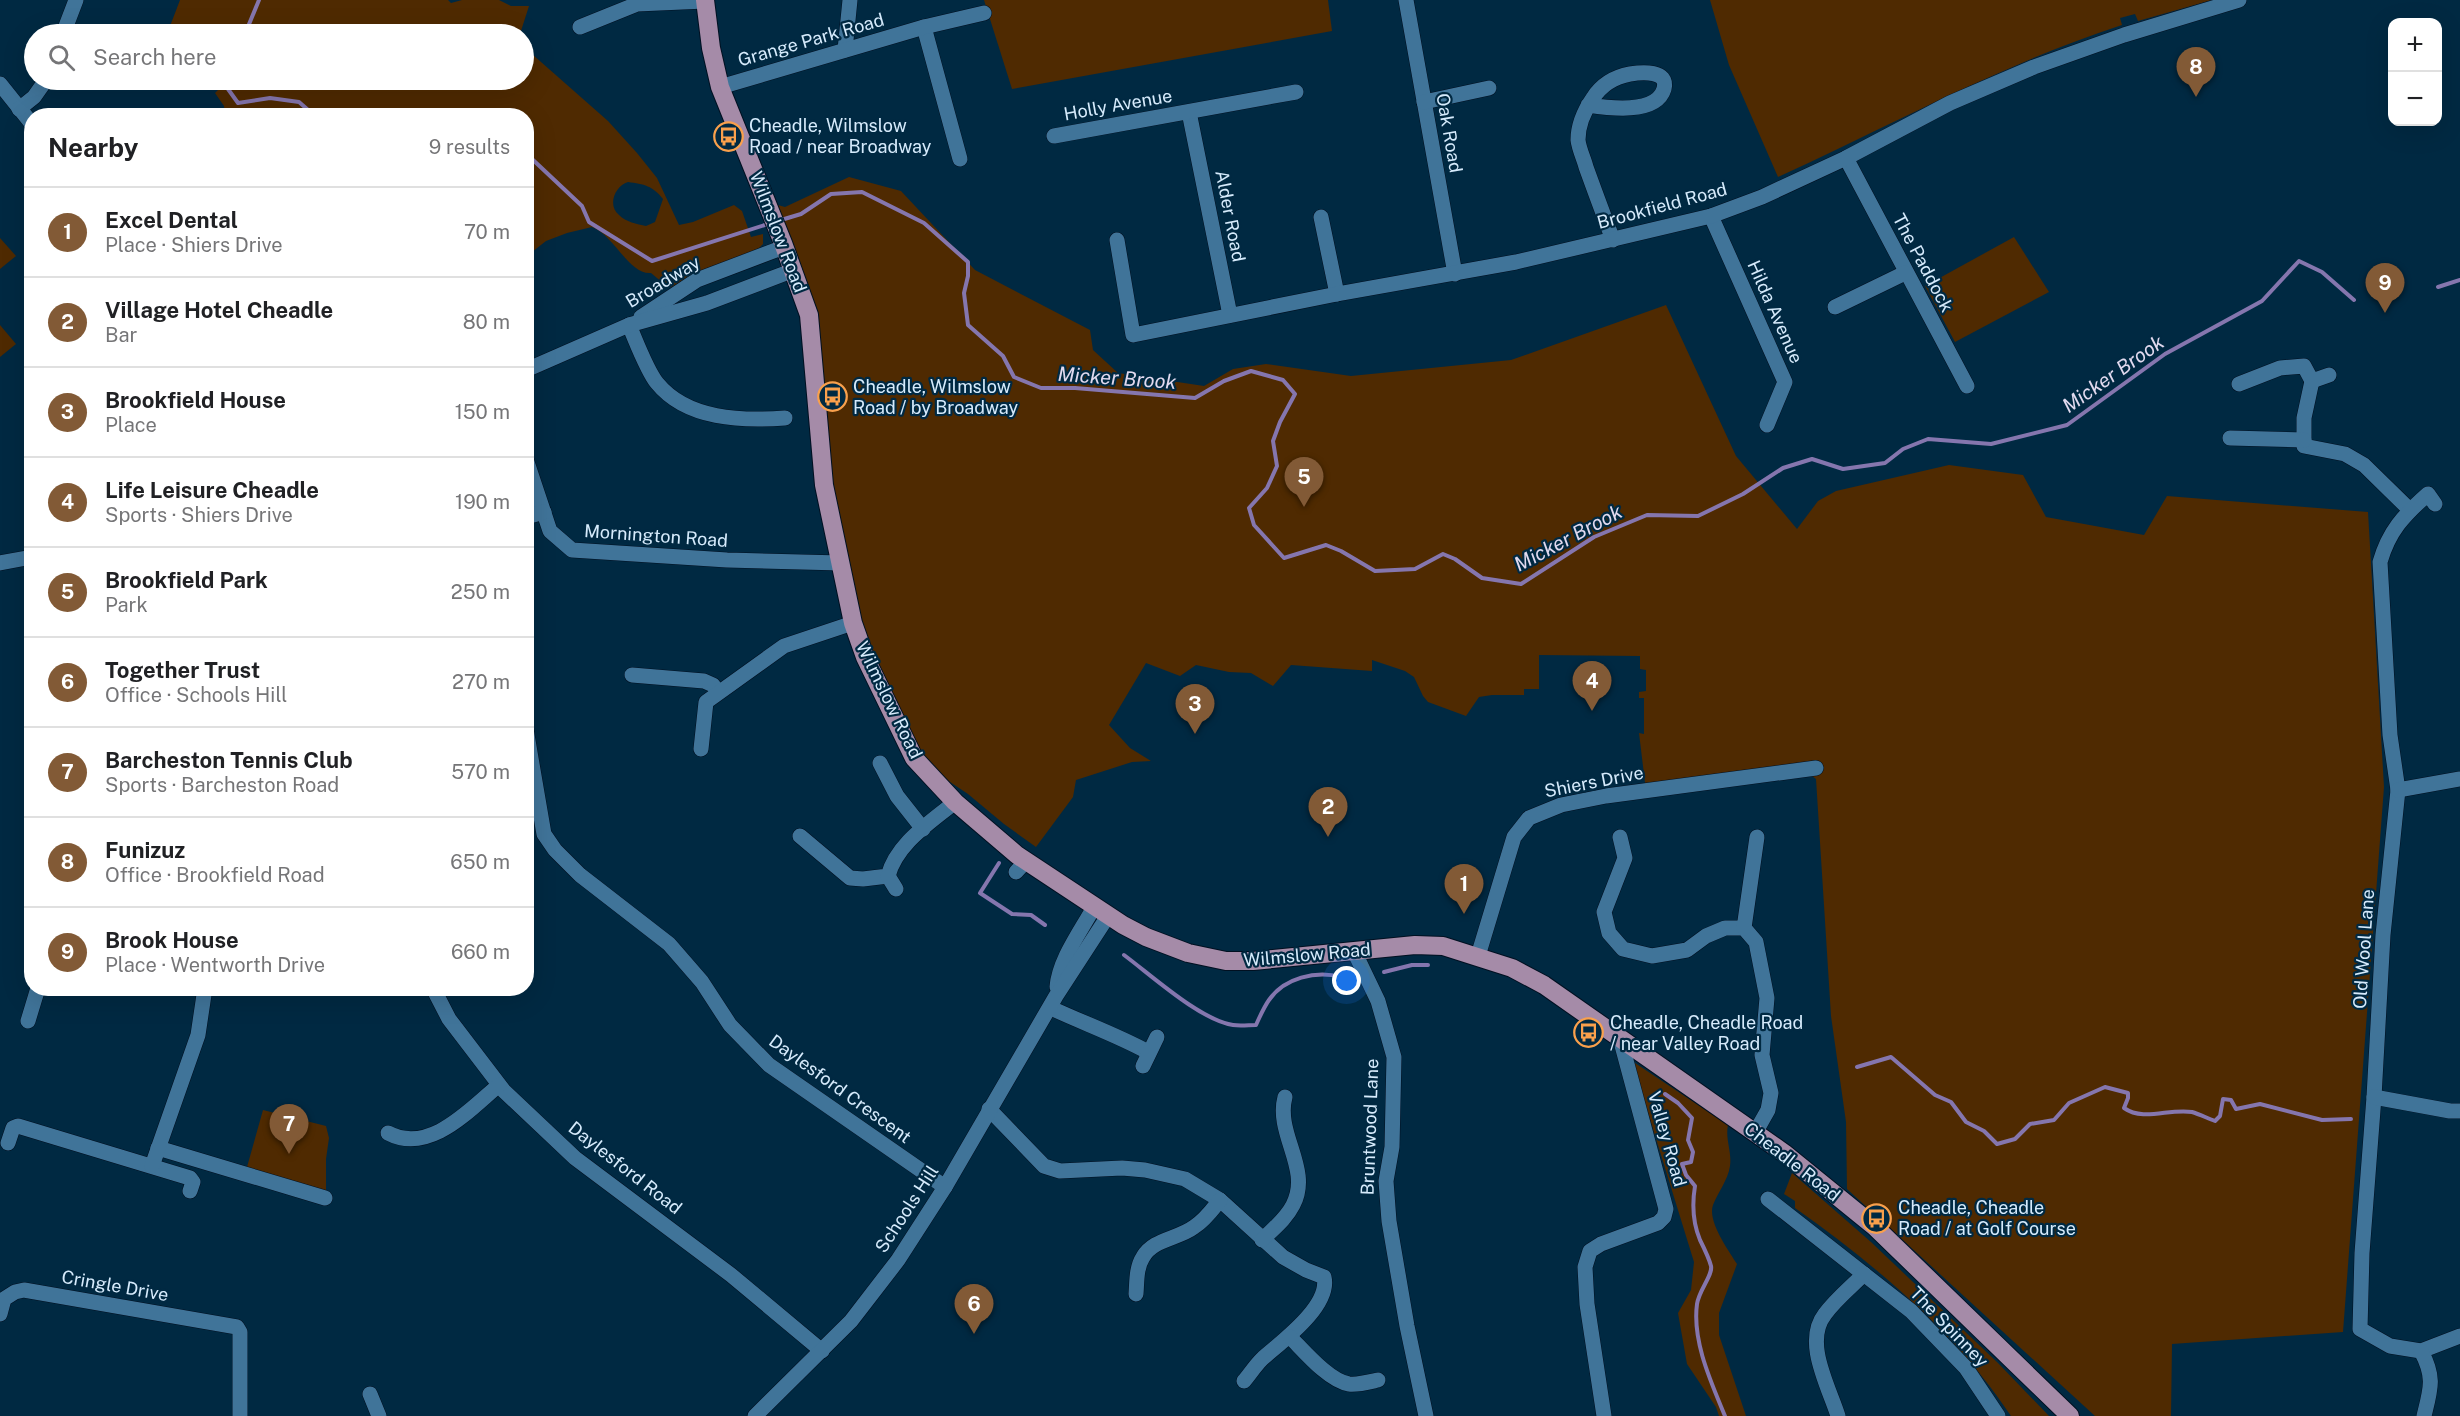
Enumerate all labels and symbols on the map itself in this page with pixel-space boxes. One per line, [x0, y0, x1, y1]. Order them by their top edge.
street label: Grange Park Road [735, 9, 886, 70]
pin: 8 [2176, 48, 2216, 97]
street label: Holly Avenue [1062, 85, 1174, 124]
street label: Oak Road [1432, 92, 1467, 174]
place label: Cheadle, Wilmslow Road / near Broadway [749, 115, 932, 157]
bus stop icon: Cheadle, Wilmslow Road / near Broadway [712, 120, 744, 152]
street label: Wilmslow Road [746, 168, 811, 295]
street label: Alder Road [1211, 168, 1250, 263]
street label: Brookfield Road [1595, 178, 1729, 233]
street label: The Paddock [1889, 210, 1958, 315]
street label: Broadway [622, 251, 704, 312]
street label: Hilda Avenue [1743, 257, 1807, 366]
pin: 9 [2366, 264, 2404, 313]
water label: Micker Brook [2057, 330, 2169, 418]
water label: Micker Brook [1057, 362, 1177, 394]
place label: Cheadle, Wilmslow Road / by Broadway [853, 376, 1018, 418]
bus stop icon: Cheadle, Wilmslow Road / by Broadway [816, 381, 848, 413]
pin: 5 [1284, 458, 1324, 507]
water label: Micker Brook [1510, 499, 1626, 576]
street label: Mornington Road [583, 520, 729, 551]
street label: Wilmslow Road [852, 638, 927, 762]
pin: 4 [1572, 662, 1612, 711]
pin: 3 [1176, 684, 1214, 734]
street label: Shiers Drive [1543, 762, 1645, 801]
pin: 2 [1308, 788, 1348, 837]
pin: 1 [1444, 864, 1484, 914]
street label: Old Wool Lane [2349, 888, 2378, 1010]
street label: Wilmslow Road [1242, 938, 1371, 971]
your location [1332, 966, 1361, 995]
place label: Cheadle, Cheadle Road / near Valley Road [1610, 1012, 1803, 1054]
bus stop icon: Cheadle, Cheadle Road / near Valley Road [1573, 1017, 1605, 1049]
street label: Daylesford Crescent [765, 1030, 916, 1147]
street label: Bruntwood Lane [1357, 1058, 1382, 1196]
street label: Valley Road [1644, 1089, 1691, 1189]
pin: 7 [270, 1104, 308, 1154]
street label: Daylesford Road [565, 1117, 686, 1218]
street label: Cheadle Road [1740, 1118, 1844, 1206]
street label: Schools Hill [871, 1161, 943, 1256]
place label: Cheadle, Cheadle Road / at Golf Course [1898, 1197, 2076, 1239]
bus stop icon: Cheadle, Cheadle Road / at Golf Course [1861, 1202, 1893, 1234]
street label: Cringle Drive [60, 1266, 170, 1305]
street label: The Spinney [1906, 1282, 1993, 1371]
pin: 6 [954, 1284, 994, 1334]

